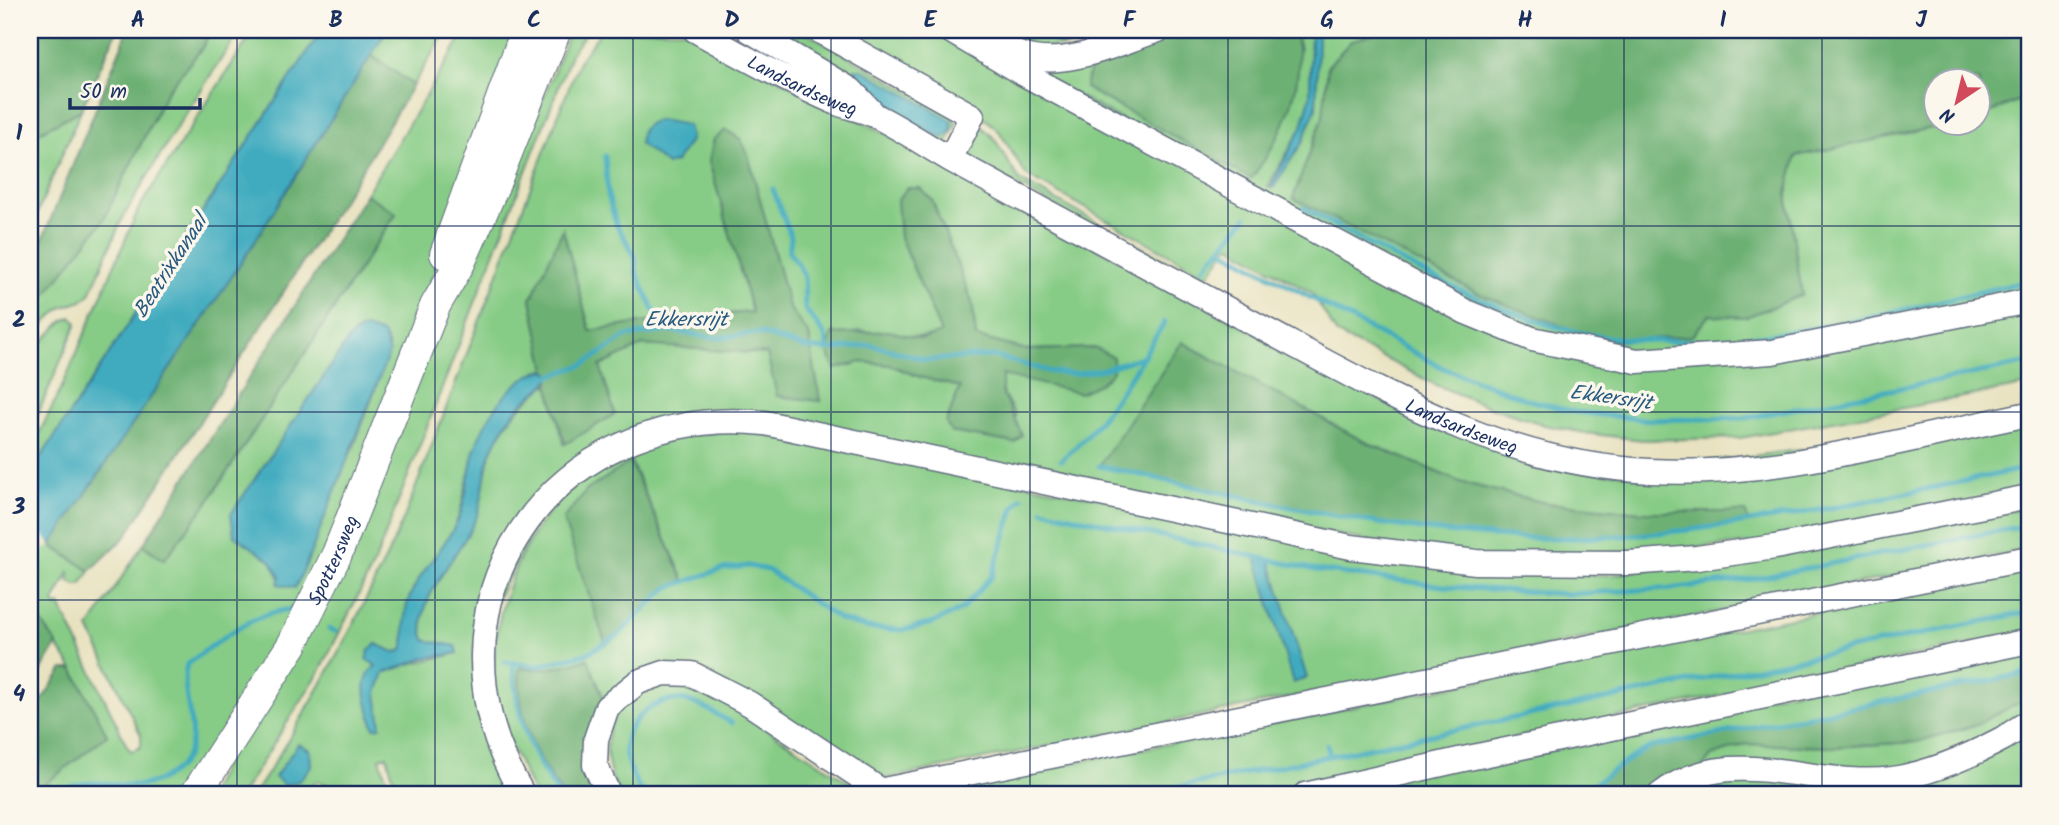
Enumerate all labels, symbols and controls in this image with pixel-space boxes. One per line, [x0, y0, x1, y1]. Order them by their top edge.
text: A [131, 3, 145, 39]
text: B [329, 3, 343, 39]
text: C [527, 3, 541, 39]
text: D [724, 3, 740, 39]
text: E [924, 3, 938, 39]
text: F [1123, 3, 1137, 39]
text: G [1320, 3, 1334, 39]
text: H [1518, 3, 1533, 39]
text: I [1719, 3, 1727, 39]
text: J [1915, 3, 1927, 39]
street label: Landsardseweg [741, 48, 860, 125]
scale bar [70, 66, 200, 110]
north arrow [1923, 66, 1993, 136]
text: 50 m [80, 76, 127, 109]
text: N [1935, 99, 1962, 130]
text: 1 [16, 116, 23, 152]
water label: Beatrixkanaal [125, 205, 219, 325]
text: 2 [12, 303, 26, 339]
water label: Ekkersrijt [645, 304, 730, 337]
water label: Ekkersrijt [1568, 376, 1657, 421]
street label: Landsardseweg [1400, 392, 1521, 463]
text: 3 [12, 490, 26, 526]
street label: Spottersweg [301, 511, 368, 611]
text: 4 [13, 677, 26, 713]

